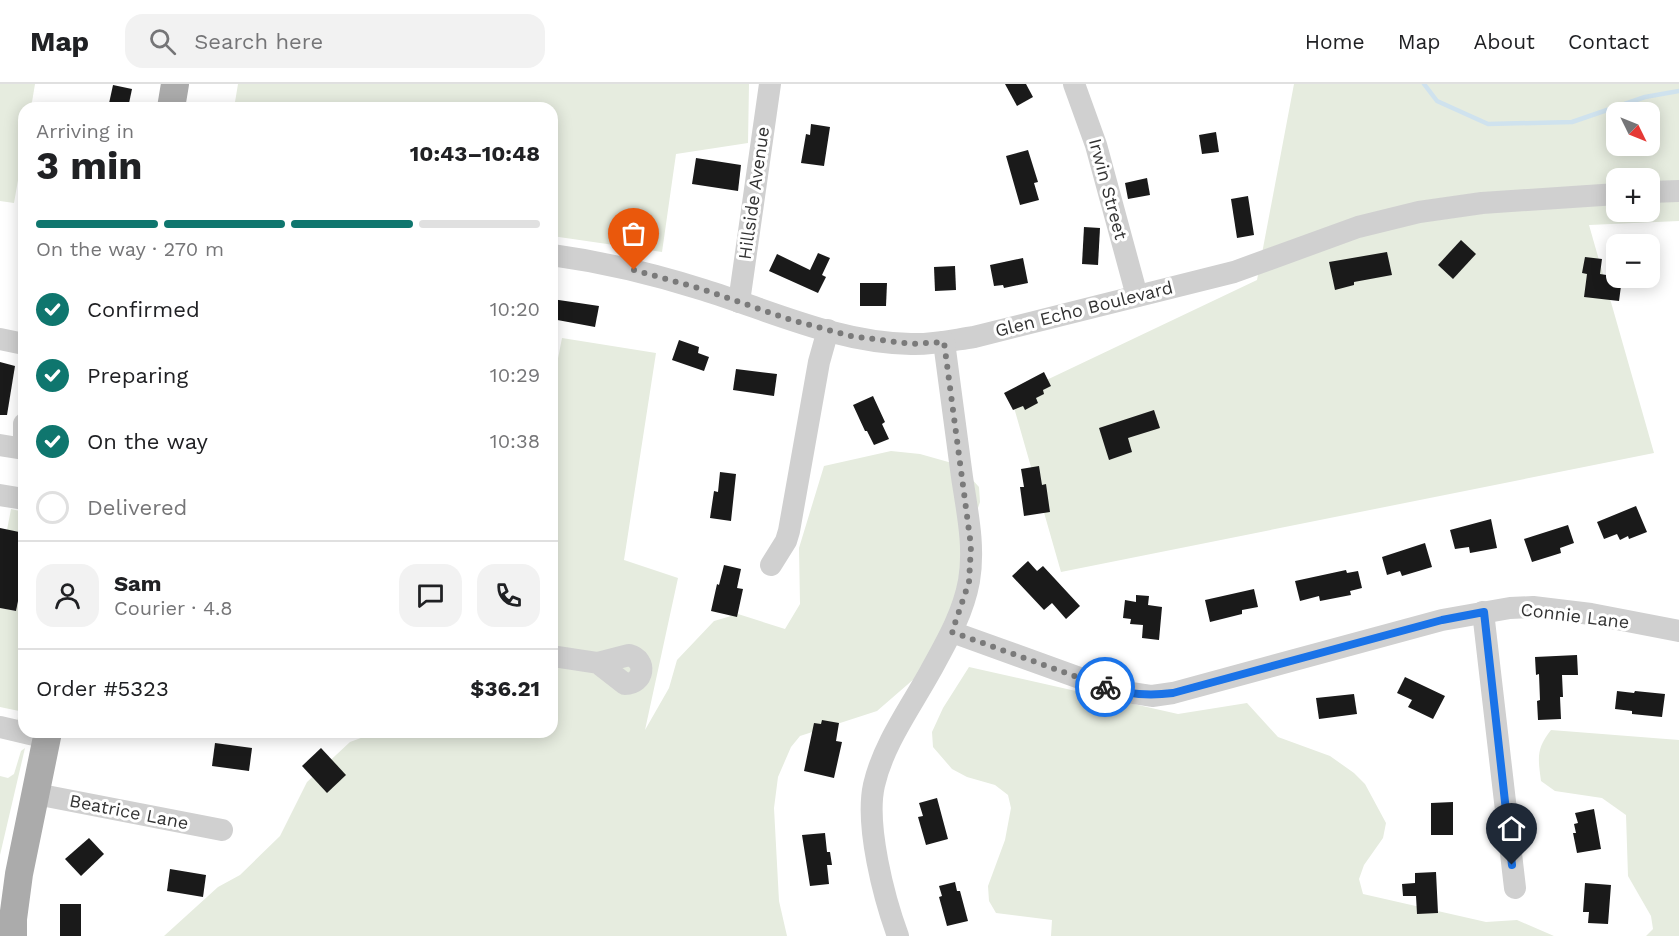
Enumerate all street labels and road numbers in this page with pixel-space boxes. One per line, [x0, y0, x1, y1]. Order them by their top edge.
street label: Hillside Avenue [734, 125, 773, 261]
street label: Irwin Street [1085, 136, 1132, 242]
street label: Glen Echo Boulevard [993, 276, 1175, 341]
street label: Connie Lane [1520, 598, 1631, 633]
street label: Beatrice Lane [68, 790, 190, 833]

